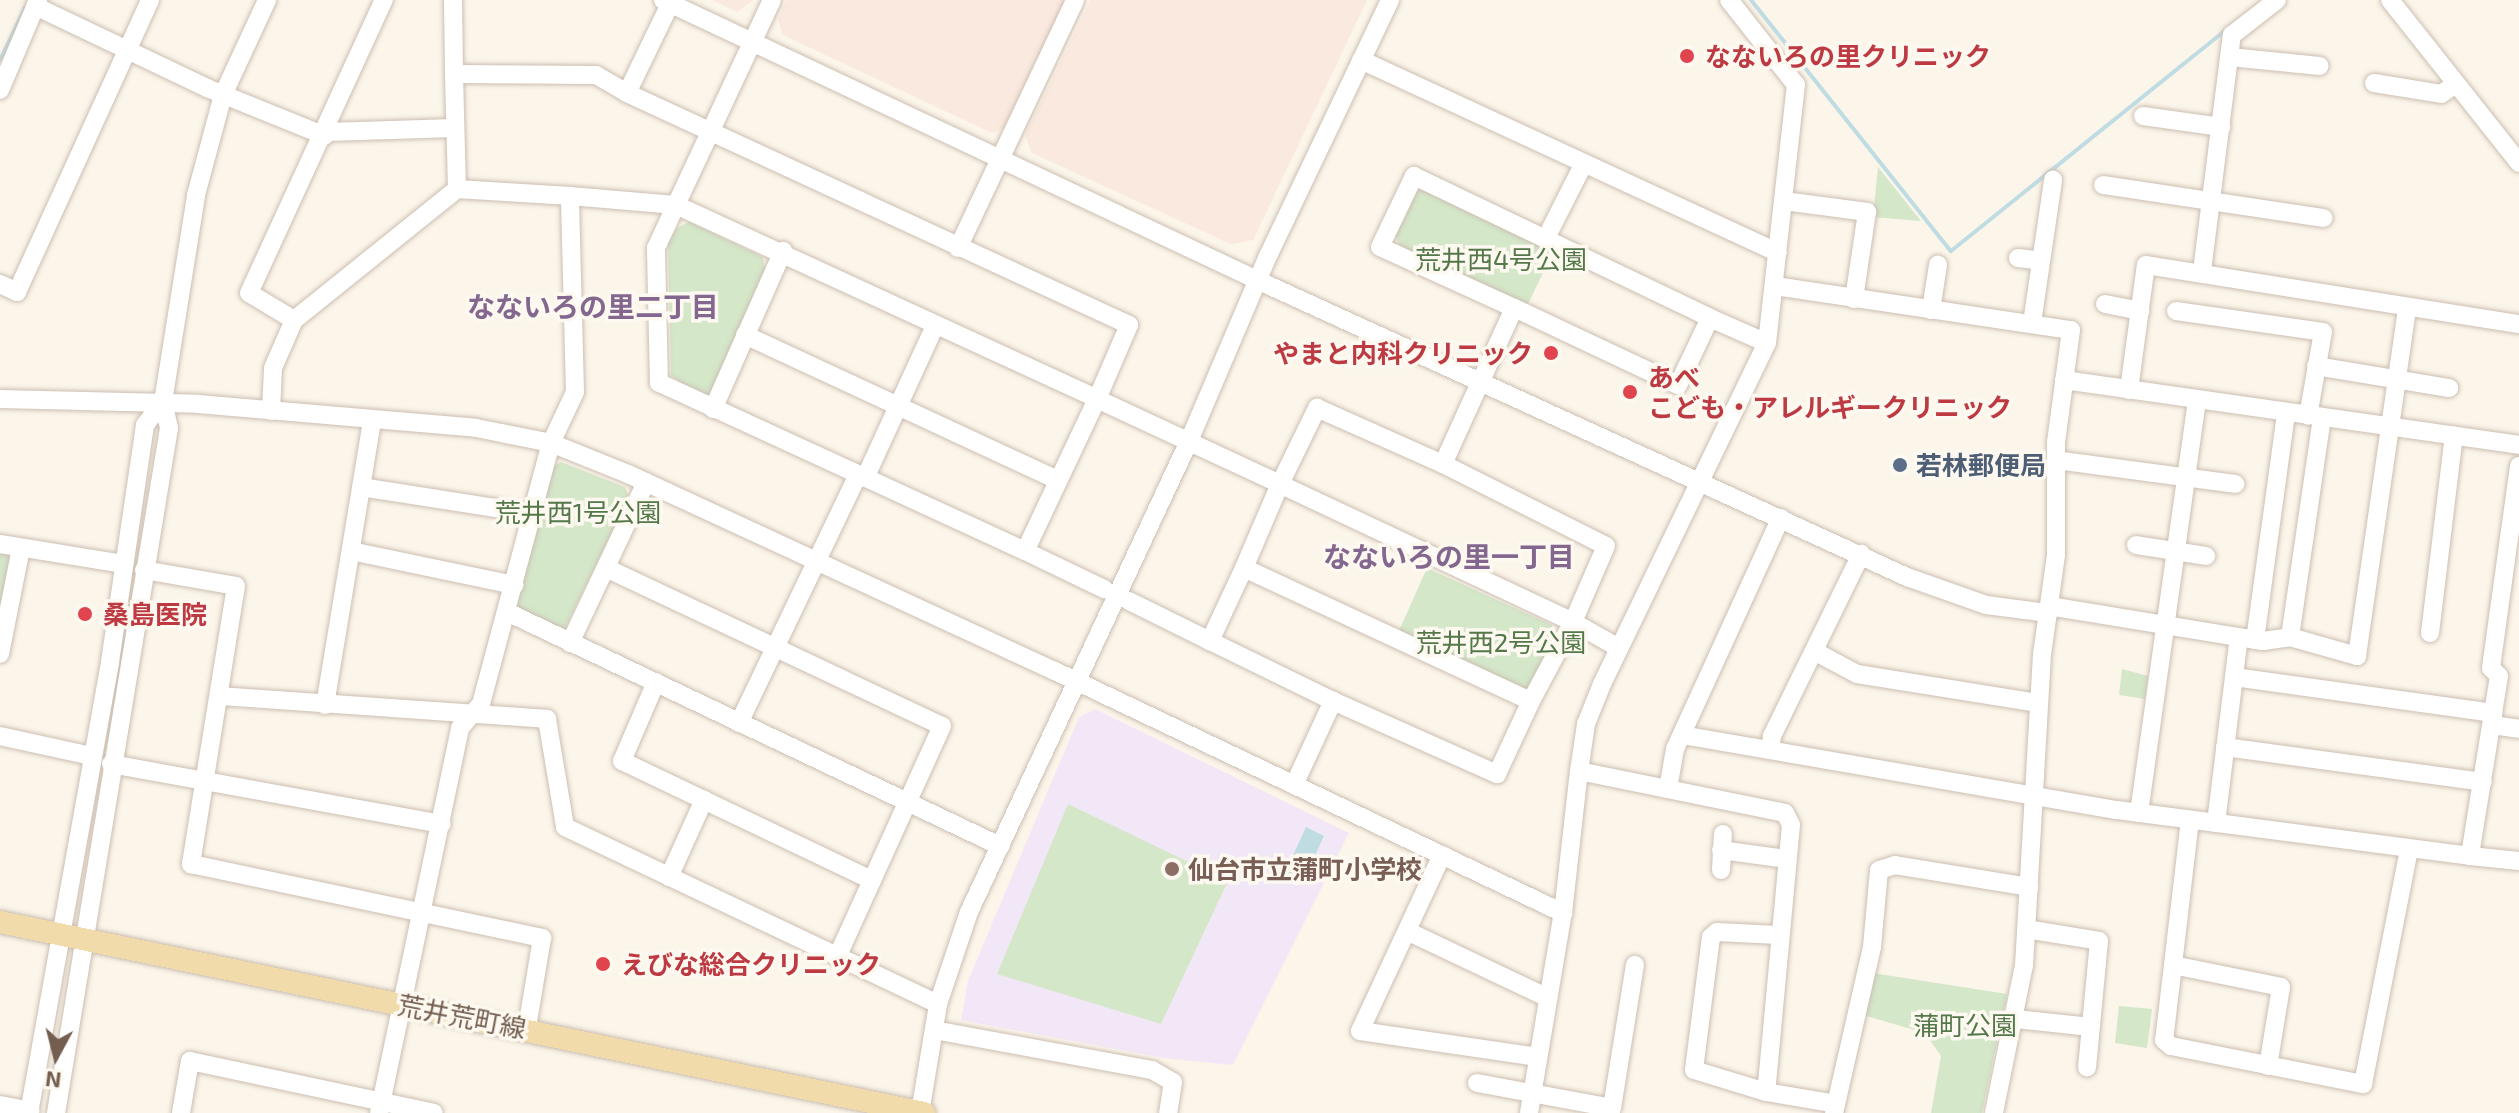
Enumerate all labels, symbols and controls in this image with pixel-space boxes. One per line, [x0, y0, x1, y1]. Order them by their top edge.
place label: なないろの里クリニック [1705, 40, 1991, 72]
marker: なないろの里クリニック [1676, 45, 1698, 67]
park label: 荒井西4号公園 [1415, 243, 1587, 275]
district label: なないろの里二丁目 [467, 289, 719, 323]
place label: やまと内科クリニック [1273, 337, 1533, 369]
marker: やまと内科クリニック [1540, 342, 1562, 364]
place label: あべ こども・アレルギークリニック [1648, 361, 2012, 422]
marker: あべ こども・アレルギークリニック [1619, 381, 1641, 403]
place label: 若林郵便局 [1916, 449, 2046, 481]
marker: 若林郵便局 [1891, 456, 1909, 474]
park label: 荒井西1号公園 [495, 496, 661, 528]
district label: なないろの里一丁目 [1323, 539, 1575, 573]
place label: 桑島医院 [103, 598, 207, 630]
marker: 桑島医院 [74, 603, 96, 625]
park label: 荒井西2号公園 [1416, 626, 1586, 658]
place label: 仙台市立蒲町小学校 [1188, 853, 1422, 885]
marker: 仙台市立蒲町小学校 [1163, 860, 1181, 878]
place label: えびな総合クリニック [621, 948, 881, 980]
marker: えびな総合クリニック [592, 953, 614, 975]
street label: 荒井荒町線 [395, 988, 529, 1044]
park label: 蒲町公園 [1913, 1009, 2017, 1041]
north arrow [16, 1017, 96, 1097]
text: N [44, 1067, 63, 1095]

